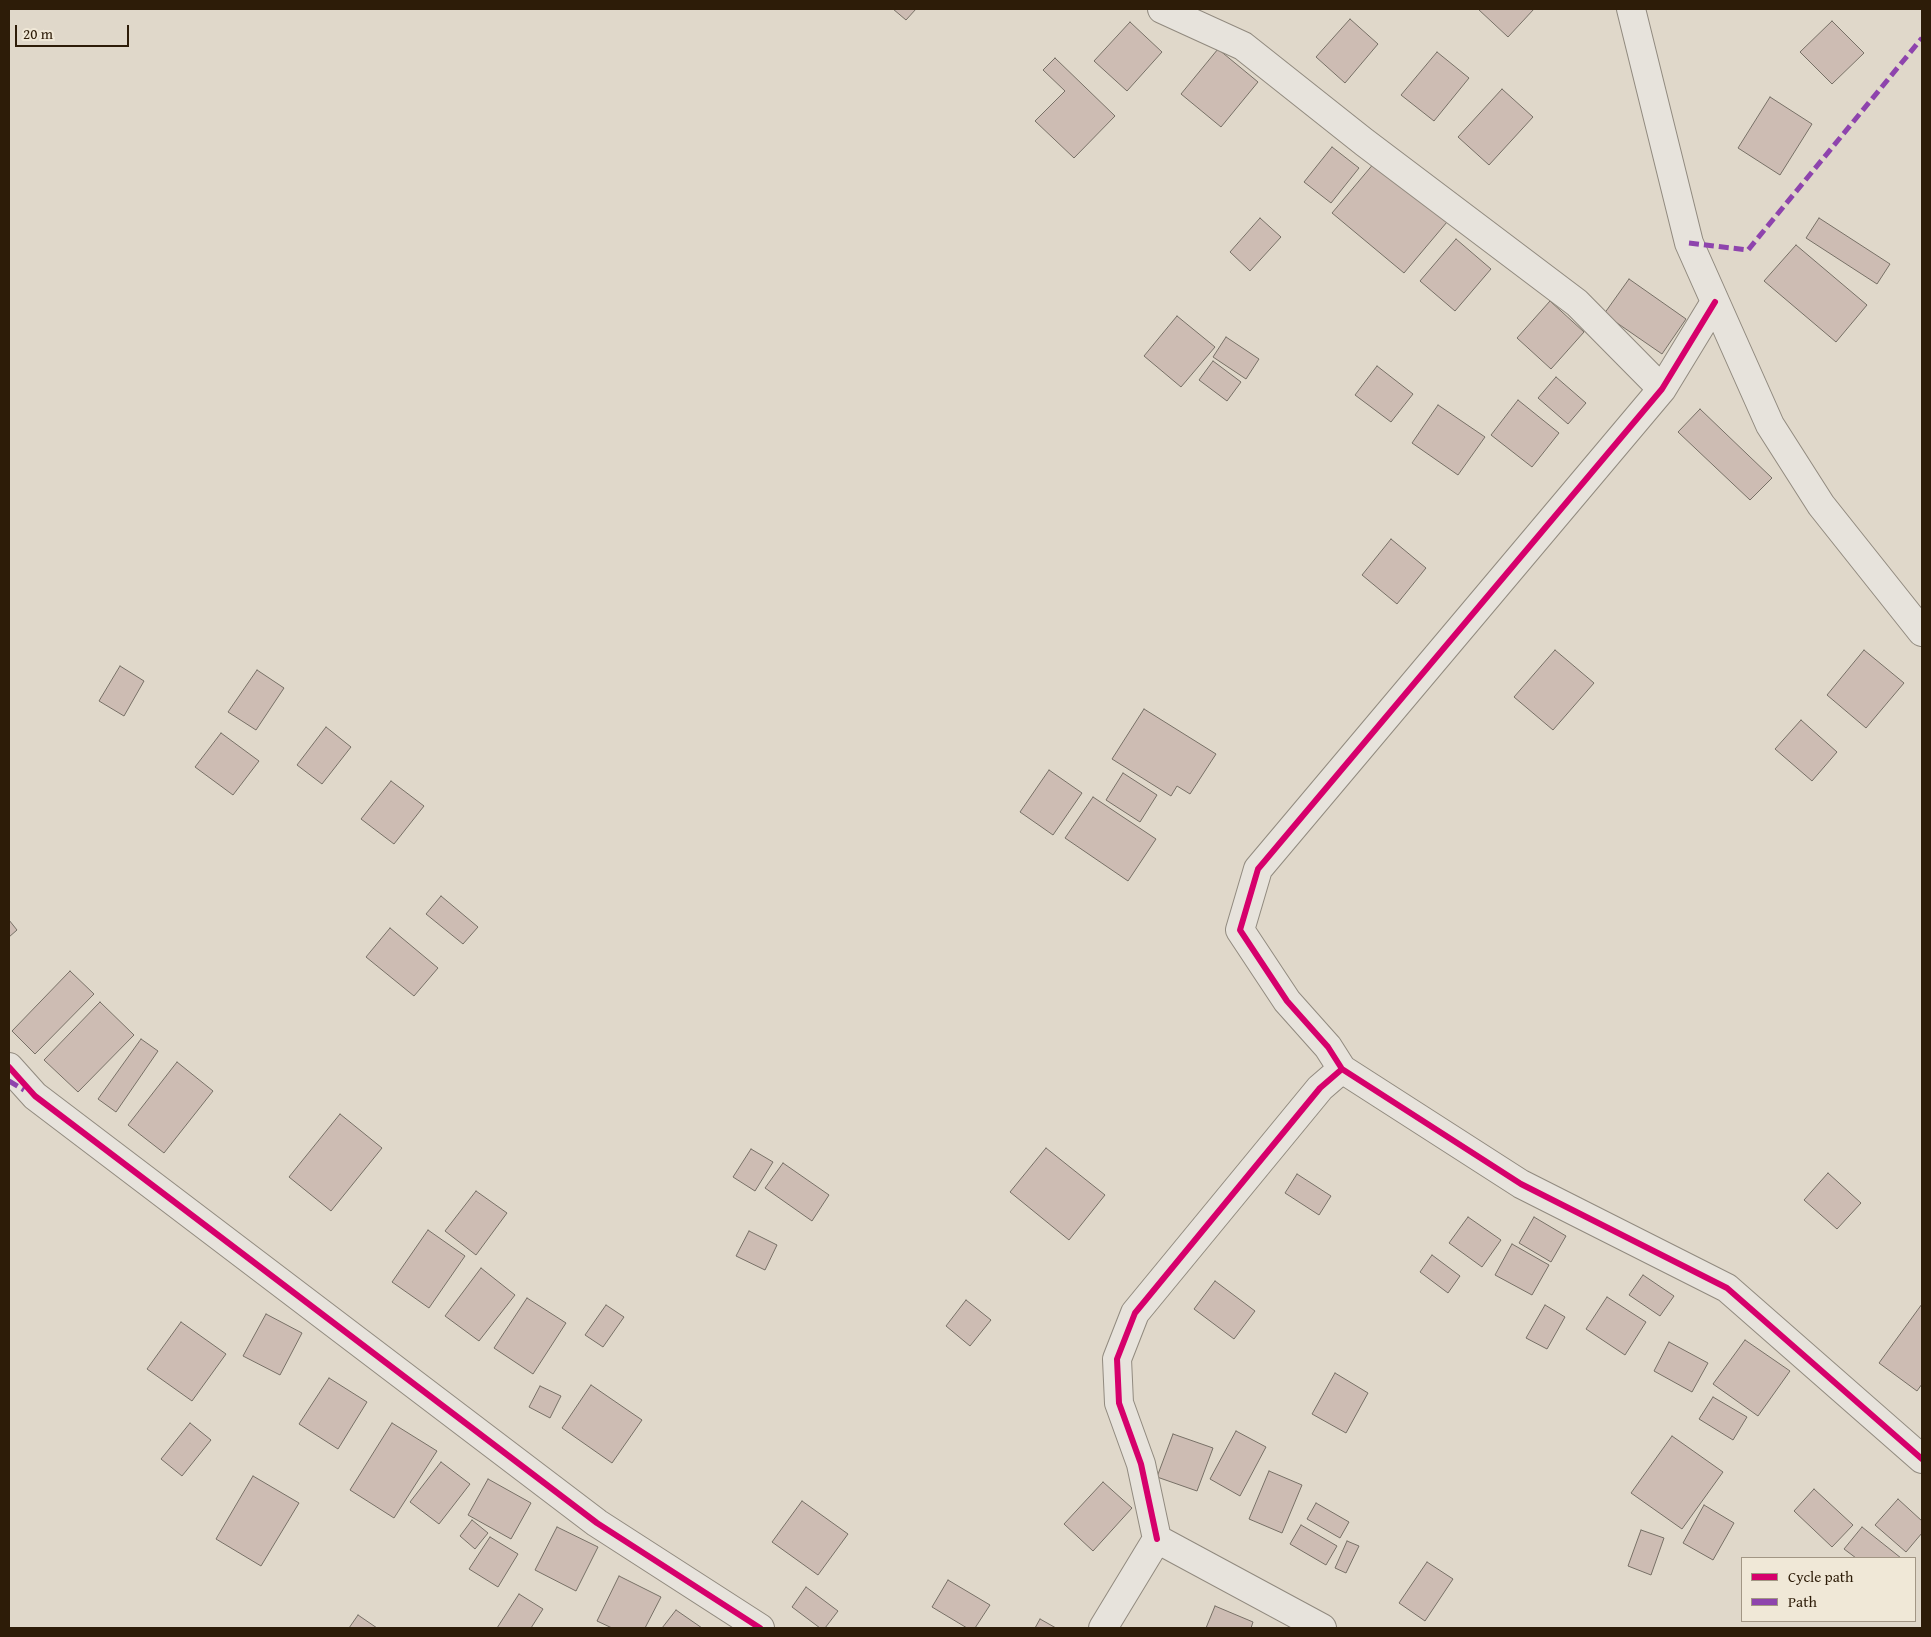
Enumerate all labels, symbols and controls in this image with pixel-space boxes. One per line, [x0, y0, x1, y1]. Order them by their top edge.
scale bar [18, 15, 131, 47]
text: 20 m [23, 23, 53, 44]
legend [1741, 1557, 1916, 1622]
text: Cycle path [1788, 1566, 1854, 1587]
text: Path [1788, 1591, 1817, 1612]

